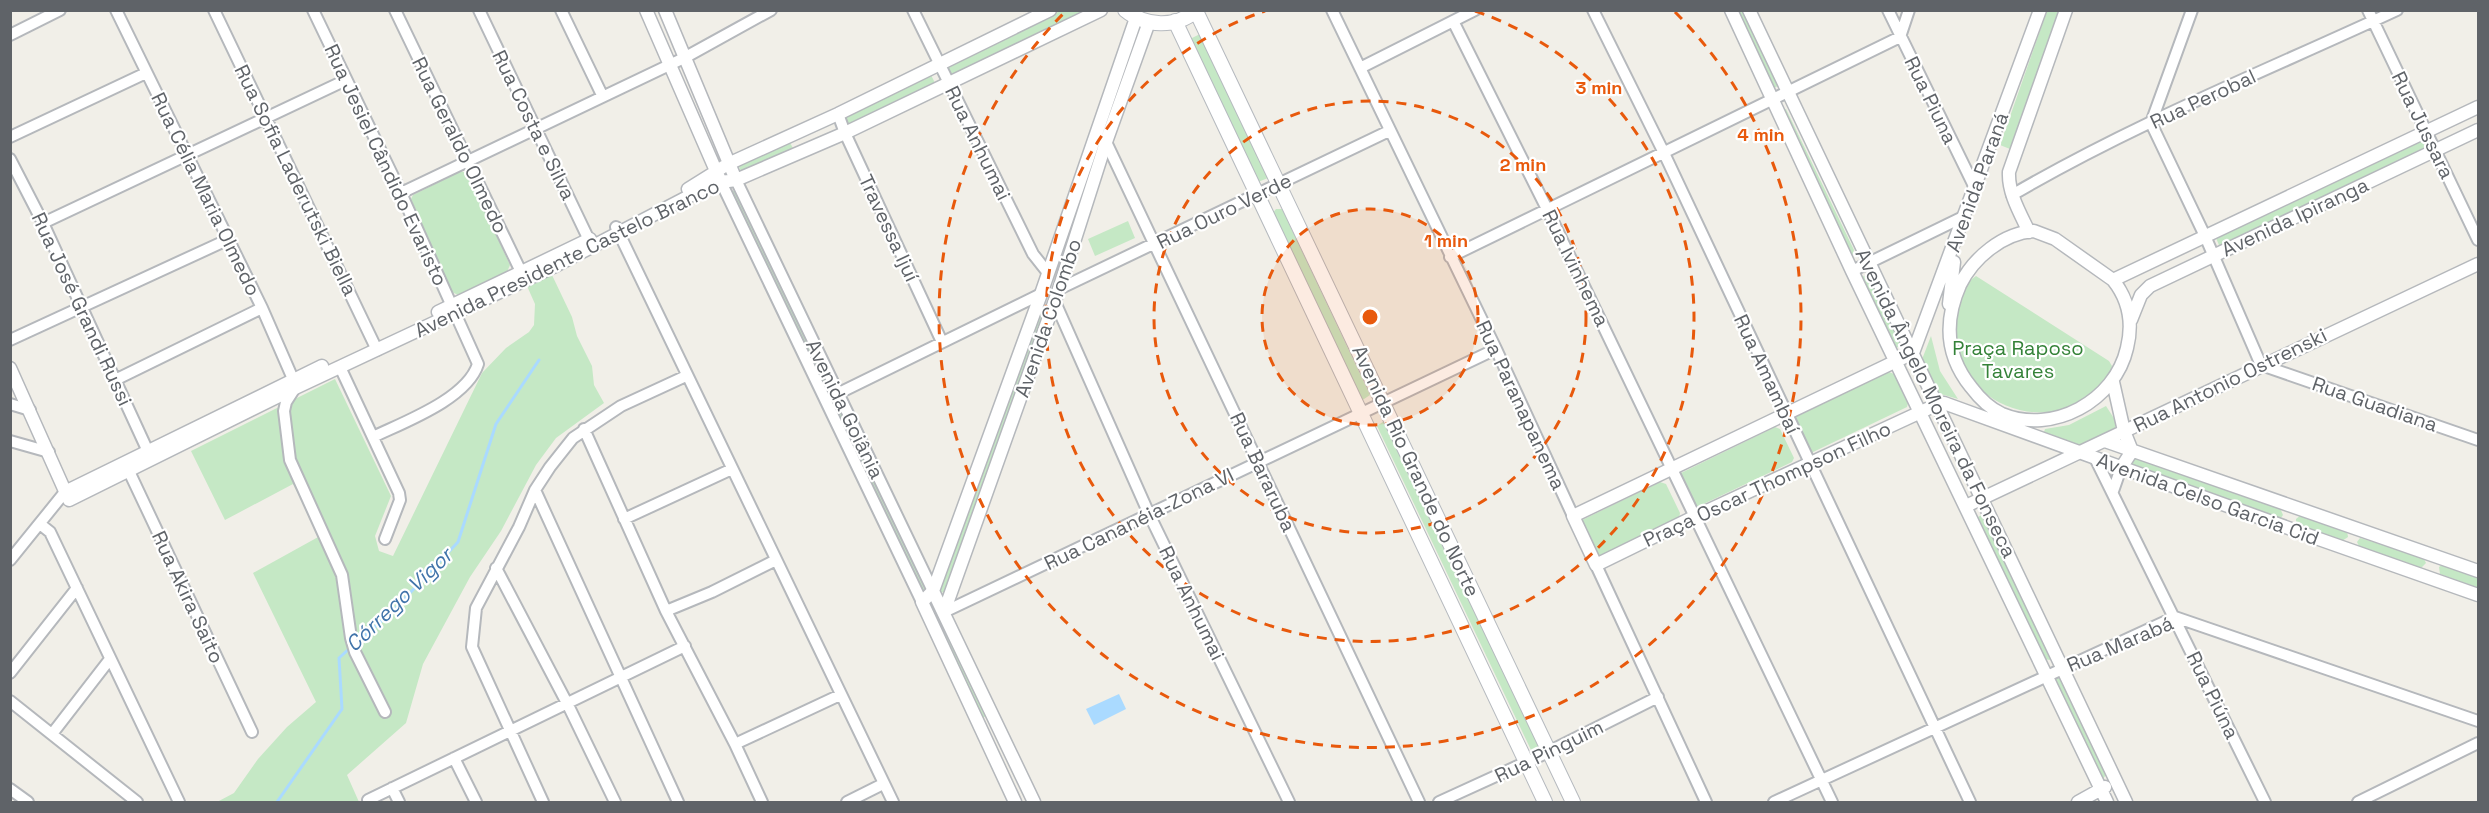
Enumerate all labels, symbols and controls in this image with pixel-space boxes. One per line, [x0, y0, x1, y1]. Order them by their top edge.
street label: Rua Jesiel Cândido Evaristo [318, 40, 454, 290]
street label: Rua Costa e Silva [486, 46, 582, 204]
street label: Rua Piuna [1899, 52, 1963, 148]
street label: Rua Geraldo Olmedo [406, 53, 514, 237]
street label: Rua Sofia Laderutski Biella [229, 60, 363, 300]
street label: Rua Perobal [2146, 63, 2260, 135]
street label: Rua Jussara [2386, 67, 2460, 183]
text: 3 min [1576, 76, 1622, 99]
street label: Rua Anhumai [939, 82, 1017, 204]
street label: Rua Célia Maria Olmedo [145, 88, 267, 300]
street label: Avenida Paraná [1940, 109, 2014, 255]
text: 4 min [1737, 123, 1785, 146]
text: 2 min [1500, 153, 1546, 176]
street label: Rua Ouro Verde [1152, 167, 1296, 255]
street label: Travessa Ijuí [853, 170, 925, 286]
street label: Avenida Ipiranga [2217, 172, 2373, 262]
street label: Avenida Presidente Castelo Branco [410, 173, 724, 343]
street label: Rua Ivinhema [1536, 205, 1616, 331]
street label: Rua José Grandi Russi [26, 208, 138, 410]
text: 1 min [1424, 229, 1468, 252]
street label: Avenida Colombo [1009, 235, 1087, 401]
street label: Avenida Ângelo Moreira da Fonseca [1850, 244, 2022, 562]
centre of rings [1360, 307, 1380, 327]
street label: Rua Amambaí [1728, 310, 1806, 438]
street label: Rua Paranapanema [1470, 316, 1572, 494]
street label: Rua Antonio Ostrenski [2129, 322, 2331, 438]
street label: Avenida Goiânia [800, 335, 890, 483]
park label: Praça Raposo Tavares [1952, 335, 2084, 384]
street label: Avenida Rio Grande do Norte [1346, 341, 1486, 601]
street label: Rua Guadiana [2309, 370, 2441, 438]
street label: Rua Bararuba [1224, 408, 1302, 536]
street label: Praça Oscar Thompson Filho [1639, 415, 1895, 553]
street label: Avenida Celso Garcia Cid [2093, 447, 2323, 551]
street label: Rua Cananéia-Zona VI [1040, 462, 1238, 576]
street label: Rua Akira Saito [146, 527, 230, 667]
water label: Córrego Vigor [339, 540, 459, 657]
street label: Rua Anhumai [1153, 542, 1231, 664]
street label: Rua Marabá [2063, 610, 2177, 678]
street label: Rua Piúna [2181, 647, 2245, 743]
street label: Rua Pinguim [1490, 713, 1608, 789]

